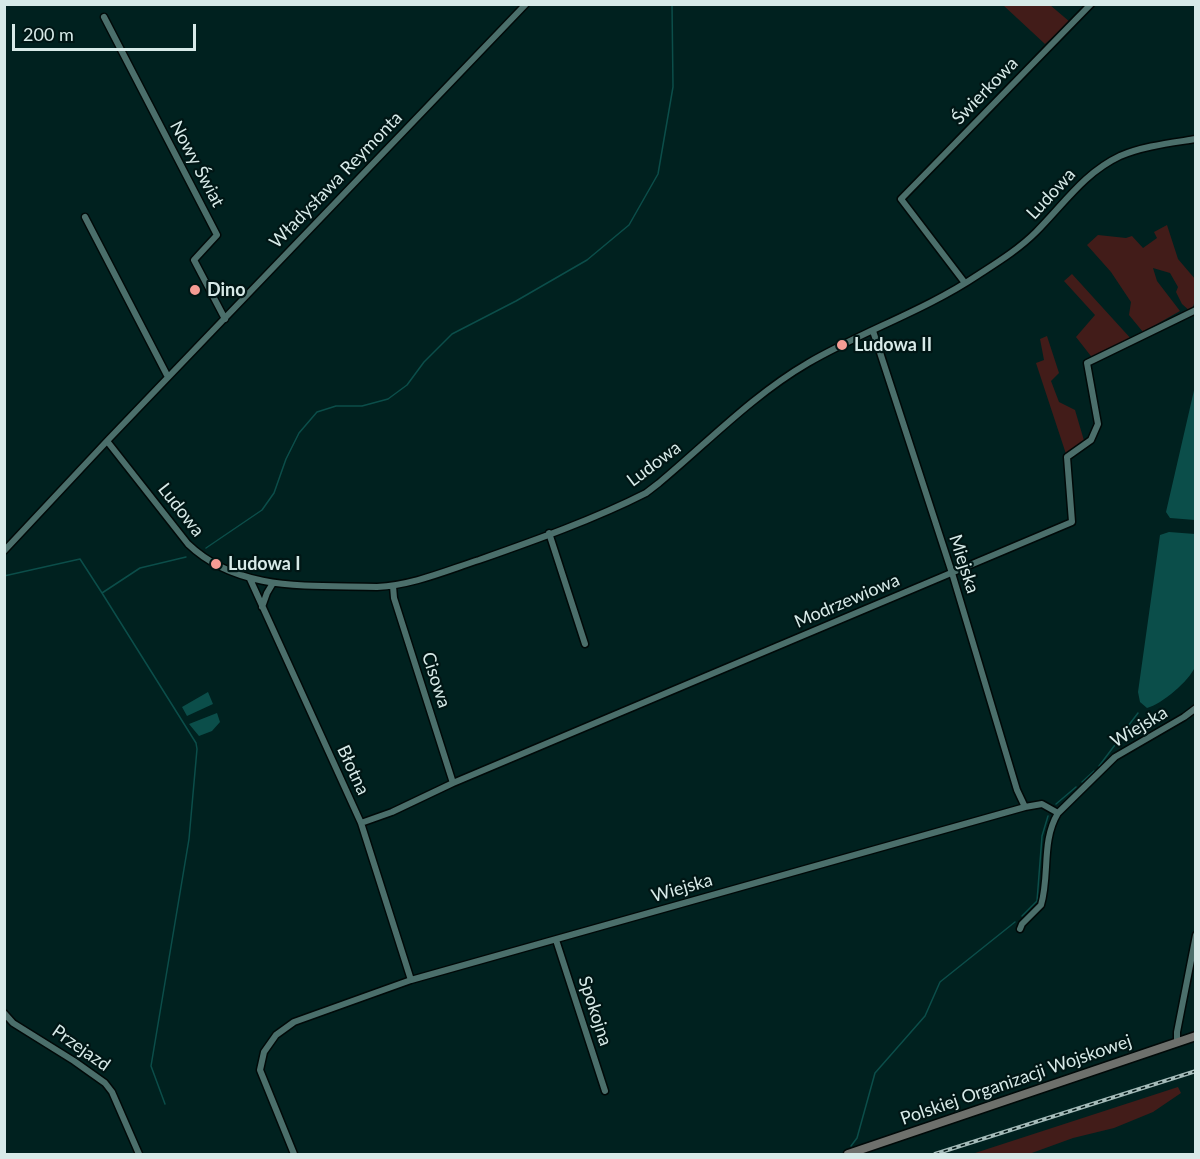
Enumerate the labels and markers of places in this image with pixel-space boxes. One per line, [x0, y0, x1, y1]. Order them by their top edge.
place label: Dino [207, 279, 246, 301]
marker: Dino [188, 283, 202, 297]
place label: Ludowa II [854, 334, 932, 356]
marker: Ludowa II [835, 338, 849, 352]
place label: Ludowa I [228, 553, 301, 575]
marker: Ludowa I [209, 557, 223, 571]

